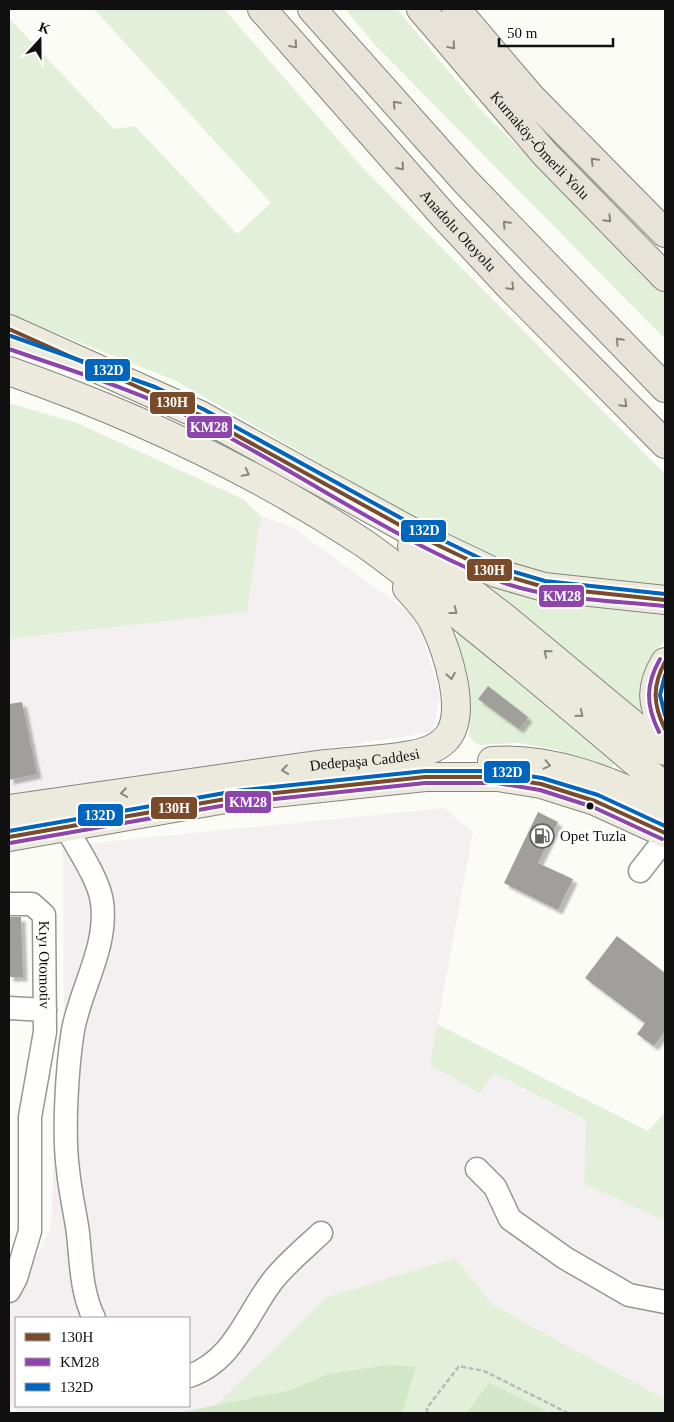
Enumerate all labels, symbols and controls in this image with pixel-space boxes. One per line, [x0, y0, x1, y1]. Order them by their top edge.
north arrow [15, 15, 65, 65]
scale bar [499, 15, 613, 47]
text: K [37, 19, 52, 37]
text: 50 m [507, 25, 538, 41]
one-way arrow [288, 40, 297, 49]
one-way arrow [446, 40, 455, 49]
street label: Kurnaköy-Ömerli Yolu [487, 88, 593, 203]
one-way arrow [393, 101, 402, 110]
one-way arrow [591, 158, 600, 167]
one-way arrow [396, 162, 405, 171]
street label: Anadolu Otoyolu [417, 187, 500, 275]
one-way arrow [602, 213, 611, 222]
one-way arrow [503, 221, 512, 230]
one-way arrow [505, 282, 514, 291]
one-way arrow [615, 338, 624, 347]
line badge: 132D [84, 358, 131, 382]
text: 132D [92, 363, 124, 378]
line badge: 130H [149, 391, 196, 415]
text: 130H [156, 395, 188, 410]
one-way arrow [619, 398, 628, 407]
line badge: KM28 [186, 415, 233, 439]
text: KM28 [190, 420, 228, 435]
one-way arrow [241, 467, 250, 477]
line badge: 132D [400, 519, 447, 543]
text: 132D [408, 523, 440, 538]
line badge: 130H [466, 558, 513, 582]
text: 130H [473, 563, 505, 578]
line badge: KM28 [538, 584, 585, 608]
text: KM28 [543, 589, 581, 604]
one-way arrow [448, 606, 457, 614]
one-way arrow [544, 650, 553, 658]
one-way arrow [446, 671, 456, 680]
one-way arrow [574, 709, 583, 718]
street label: Dedepaşa Caddesi [309, 745, 421, 774]
one-way arrow [542, 759, 551, 770]
line badge: 132D [483, 760, 531, 784]
one-way arrow [280, 764, 288, 775]
text: 132D [491, 765, 523, 780]
one-way arrow [120, 787, 128, 798]
line badge: KM28 [224, 790, 272, 814]
text: KM28 [229, 795, 267, 810]
line badge: 130H [150, 796, 198, 820]
text: 130H [158, 801, 190, 816]
unlabelled marker [585, 801, 595, 811]
line badge: 132D [77, 803, 124, 827]
text: 132D [84, 808, 116, 823]
fuel station icon: Opet Tuzla [529, 823, 555, 849]
place label: Opet Tuzla [560, 828, 627, 844]
street label: Kıyı Otomotiv [36, 921, 53, 1009]
legend [15, 1317, 190, 1407]
text: 130H [60, 1329, 94, 1345]
text: KM28 [60, 1354, 99, 1370]
text: 132D [60, 1379, 94, 1395]

